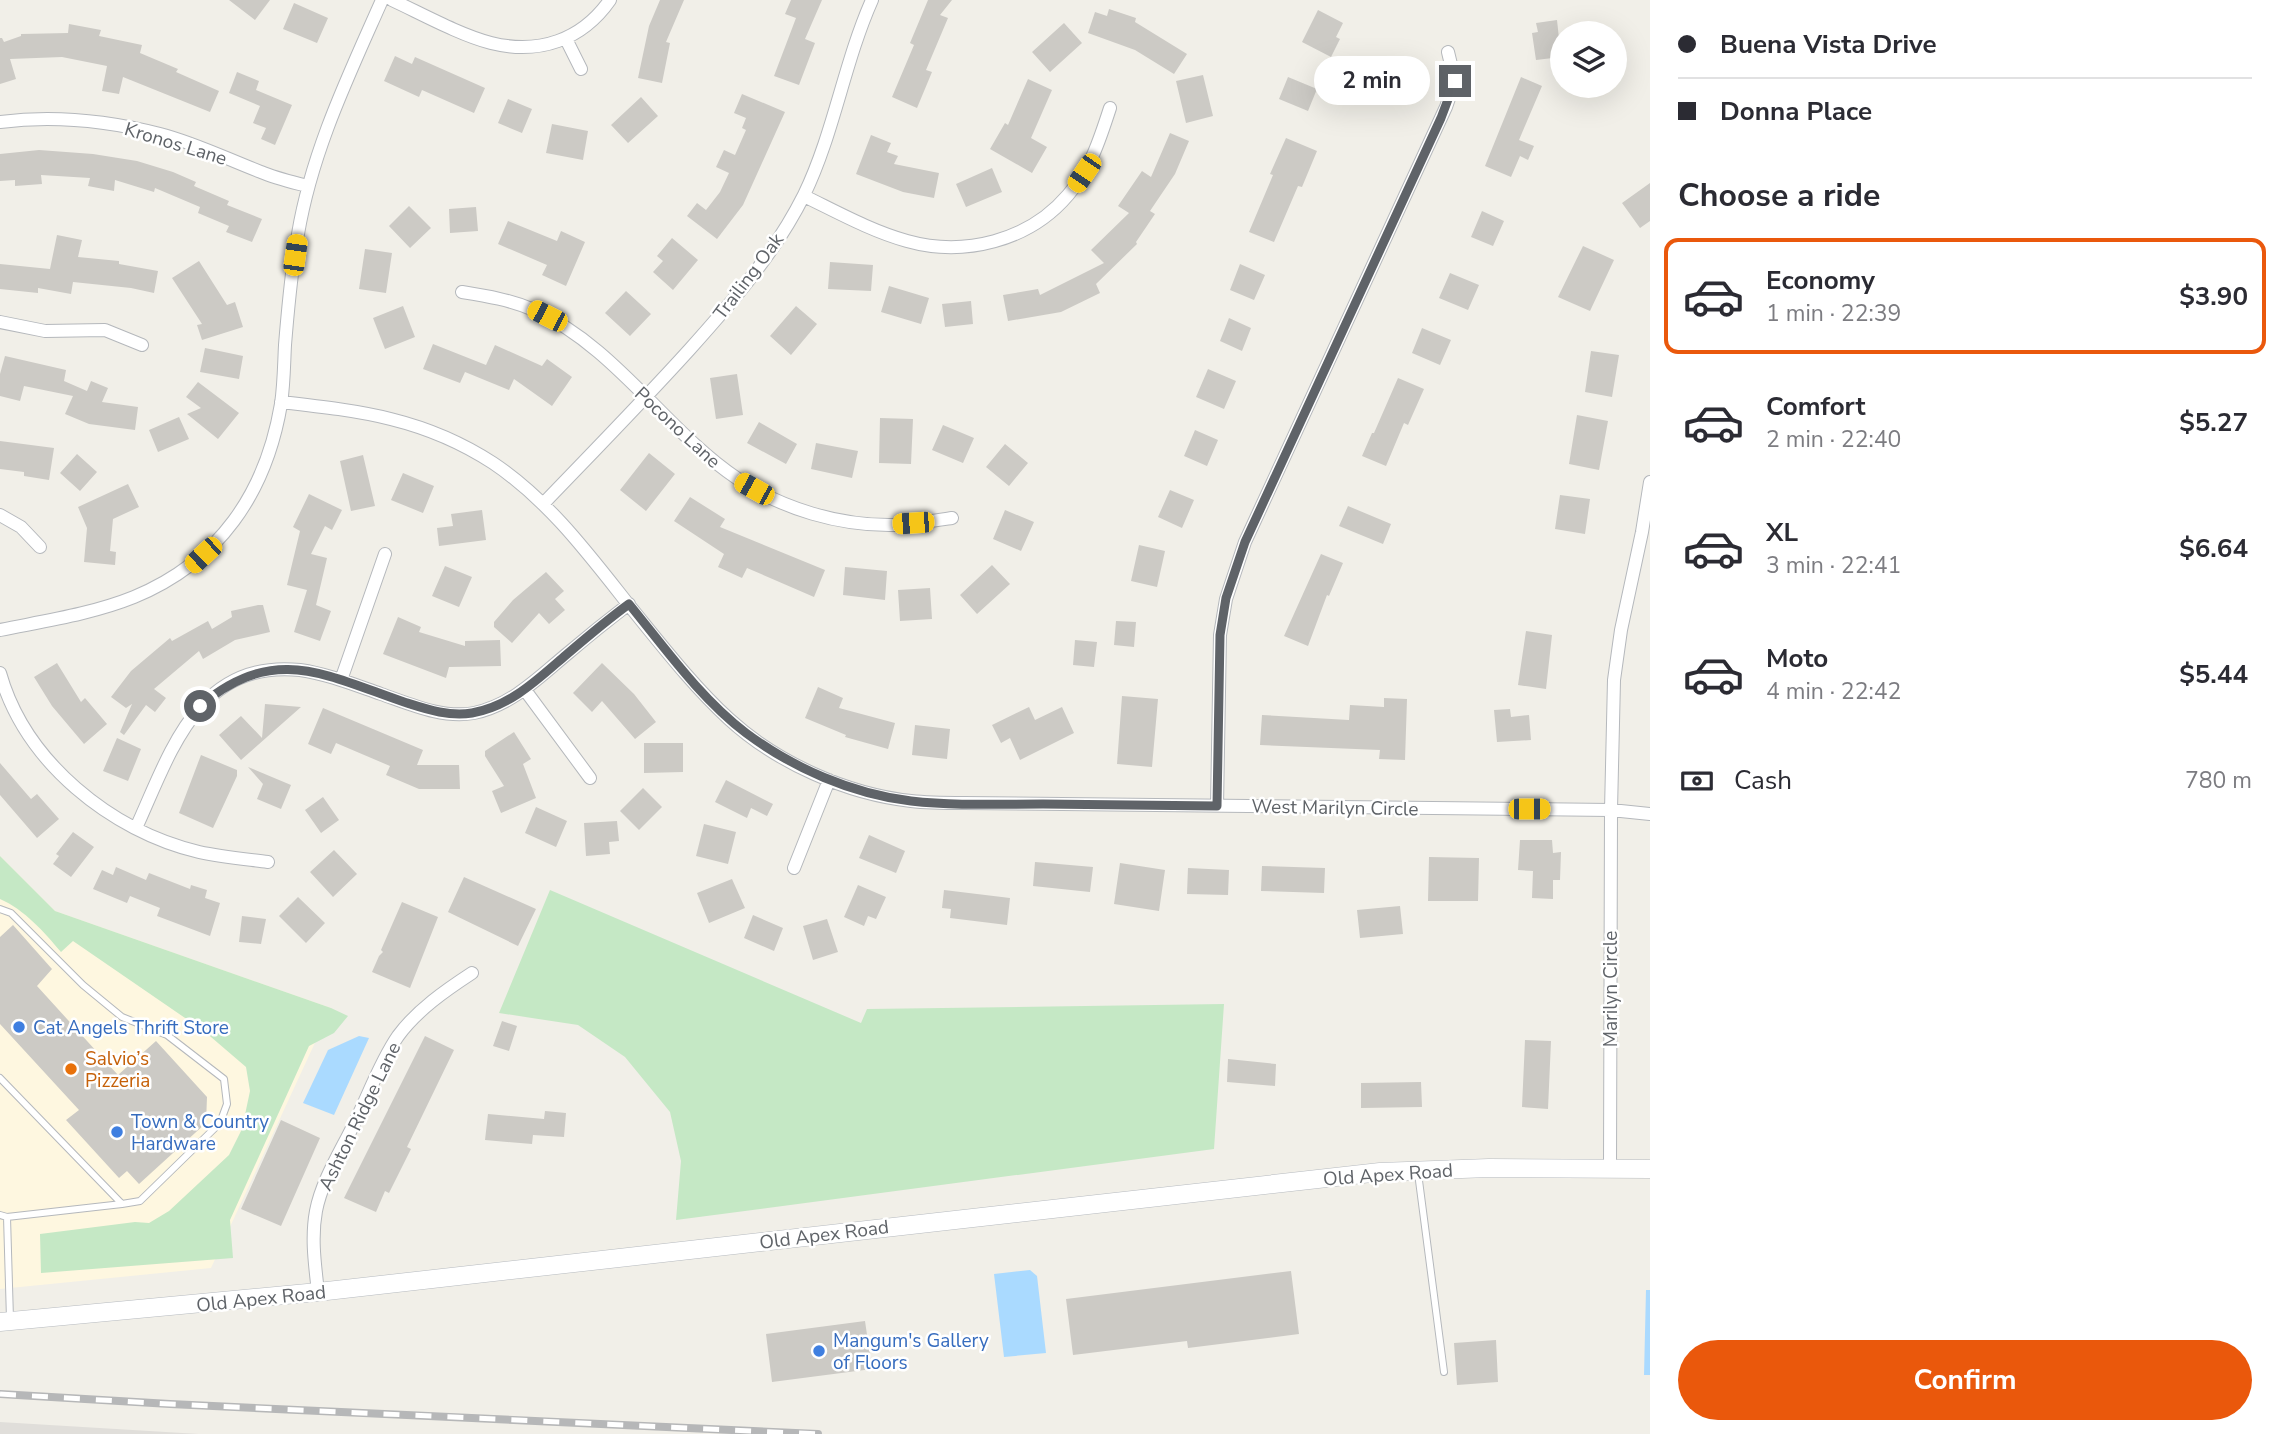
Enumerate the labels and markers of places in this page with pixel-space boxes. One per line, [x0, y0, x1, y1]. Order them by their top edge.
place label: Cat Angels Thrift Store [33, 1015, 229, 1041]
marker: Cat Angels Thrift Store [11, 1019, 27, 1035]
place label: Salvio’s Pizzeria [85, 1046, 150, 1094]
marker: Salvio’s Pizzeria [63, 1061, 79, 1077]
place label: Town & Country Hardware [131, 1109, 269, 1157]
marker: Town & Country Hardware [109, 1124, 125, 1140]
place label: Mangum's Gallery of Floors [833, 1328, 989, 1376]
marker: Mangum's Gallery of Floors [811, 1343, 827, 1359]

